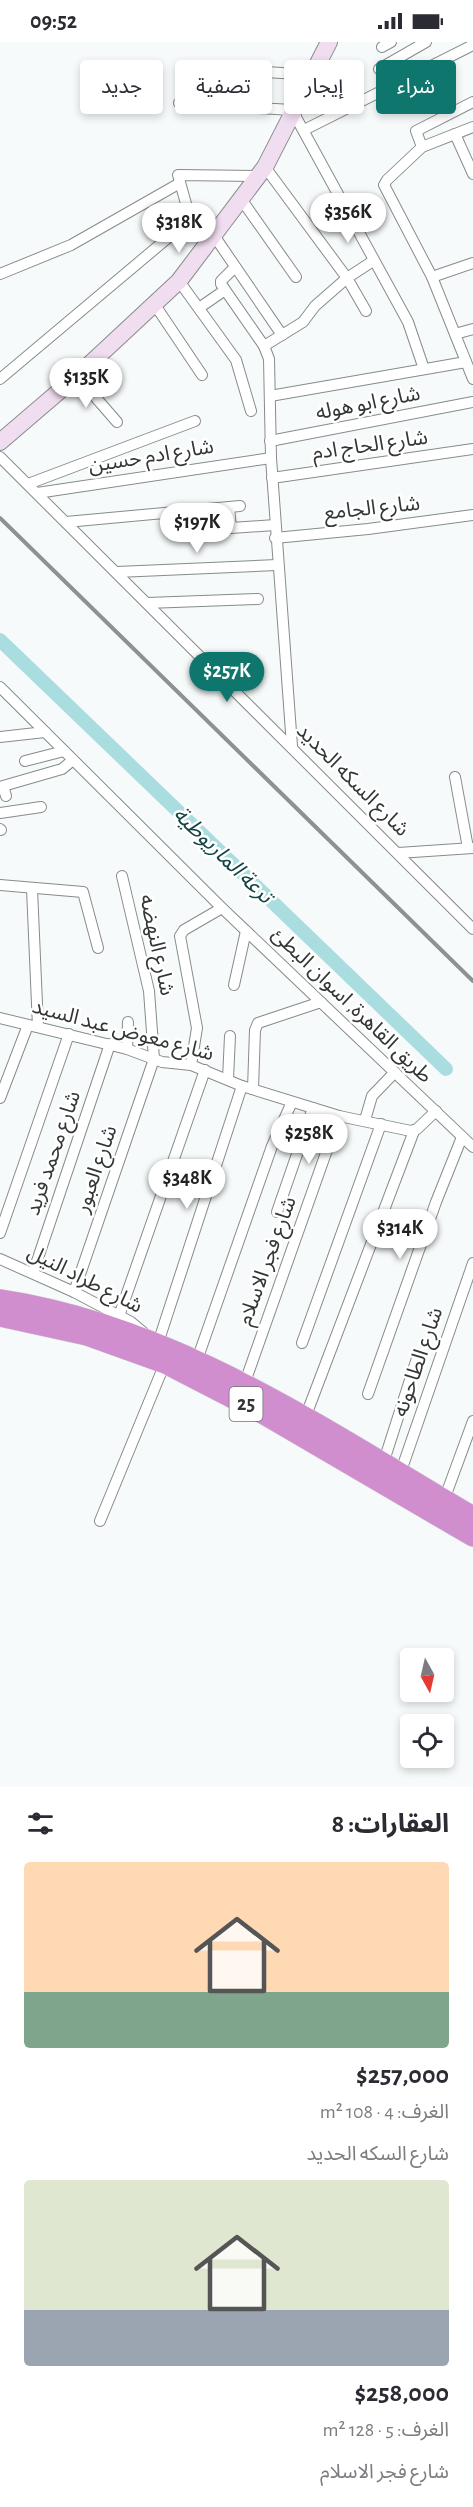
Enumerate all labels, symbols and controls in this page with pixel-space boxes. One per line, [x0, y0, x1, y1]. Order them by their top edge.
text: 09:52 [30, 10, 77, 32]
chip: جديد [80, 60, 163, 114]
chip: تصفية [175, 60, 272, 114]
chip: إيجار [284, 60, 364, 114]
chip: شراء [376, 60, 456, 114]
pin: $356K [306, 193, 390, 244]
text: $356K [324, 202, 372, 222]
pin: $318K [137, 203, 221, 254]
text: $318K [156, 212, 202, 232]
pin: $135K [44, 358, 128, 409]
text: $135K [63, 367, 109, 387]
street label: شارع ابو هوله [314, 383, 423, 427]
street label: شارع الحاج ادم [311, 427, 430, 468]
street label: شارع ادم حسين [87, 436, 216, 481]
street label: شارع الجامع [323, 493, 422, 527]
pin: $197K [155, 503, 239, 554]
text: $197K [174, 512, 220, 532]
pin: $257K [185, 652, 269, 703]
text: $257K [203, 661, 251, 681]
street label: شارع السكه الحديد [290, 720, 413, 843]
water label: ترعة الماريوطية [168, 803, 279, 911]
street label: شارع النهضه [132, 893, 178, 998]
street label: طريق القاهرة, اسوان البطئ [266, 923, 436, 1088]
street label: شارع معوض عبد السيد [29, 996, 216, 1068]
street label: شارع محمد فريد [22, 1088, 88, 1219]
pin: $258K [267, 1114, 351, 1165]
street label: شارع العبور [71, 1123, 124, 1218]
text: $258K [285, 1123, 333, 1143]
pin: $348K [145, 1159, 229, 1210]
text: $348K [162, 1168, 212, 1188]
street label: شارع فجر الاسلام [234, 1194, 305, 1330]
pin: $314K [358, 1209, 442, 1260]
text: $314K [377, 1218, 423, 1238]
street label: شارع طراد النيل [22, 1241, 146, 1320]
street label: شارع الطاحونه [390, 1305, 450, 1421]
road number: 25 [230, 1387, 262, 1421]
north arrow [400, 1648, 454, 1702]
map controls [400, 1648, 454, 1768]
button: locate [400, 1714, 454, 1768]
icon: filters [24, 1807, 57, 1840]
text: العقارات: 8 [331, 1811, 449, 1837]
icon: home [183, 1901, 291, 2009]
text: $257,000 [356, 2062, 449, 2088]
text: الغرف: 4 · 108 m² [320, 2102, 449, 2122]
text: شارع السكه الحديد [307, 2144, 449, 2164]
icon: home [183, 2219, 291, 2327]
text: $258,000 [354, 2380, 449, 2406]
text: الغرف: 5 · 128 m² [322, 2420, 449, 2440]
text: شارع فجر الاسلام [320, 2462, 449, 2482]

